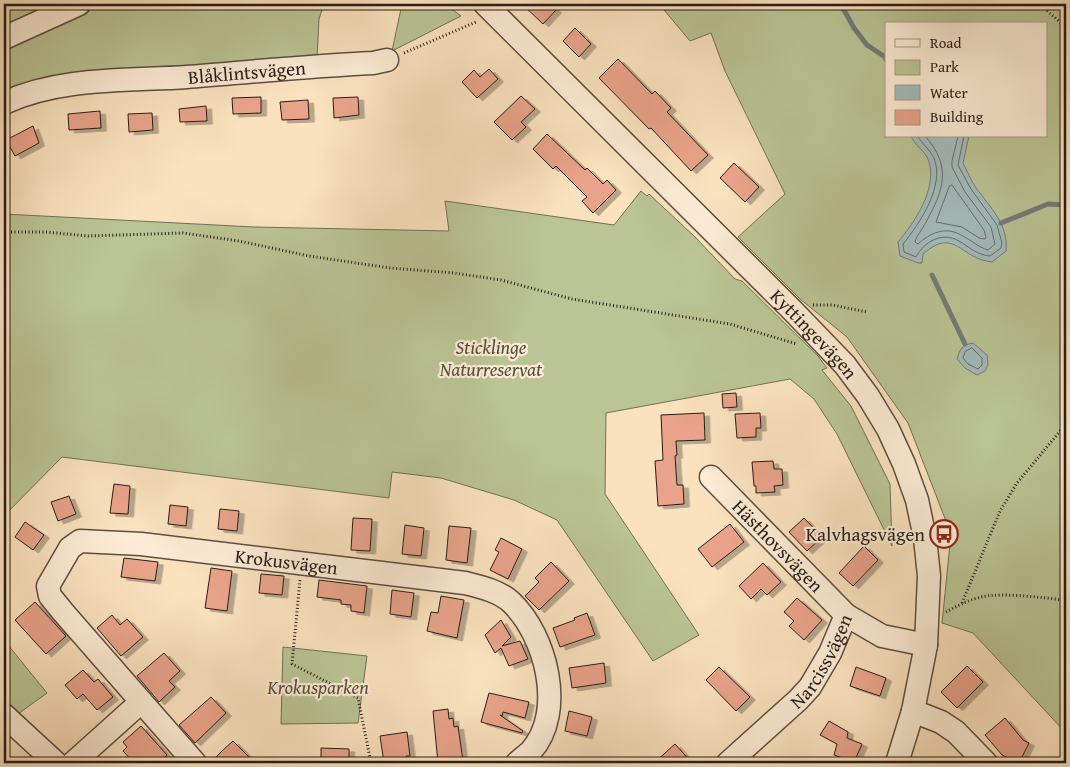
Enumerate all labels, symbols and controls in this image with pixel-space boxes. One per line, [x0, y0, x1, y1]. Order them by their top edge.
legend [885, 22, 1048, 138]
text: Road [930, 32, 961, 53]
street label: Blåklintsvägen [187, 53, 307, 91]
text: Park [930, 56, 959, 77]
text: Water [930, 82, 968, 103]
text: Building [930, 106, 984, 127]
street label: Kyttingevägen [764, 282, 865, 385]
park label: Sticklinge Naturreservat [439, 333, 543, 383]
street label: Hästhovsvägen [726, 493, 830, 599]
bus stop icon: Kalvhagsvägen [929, 519, 959, 549]
place label: Kalvhagsvägen [806, 520, 925, 548]
street label: Krokusvägen [233, 541, 340, 582]
street label: Narcissvägen [784, 609, 859, 715]
park label: Krokusparken [266, 673, 369, 701]

